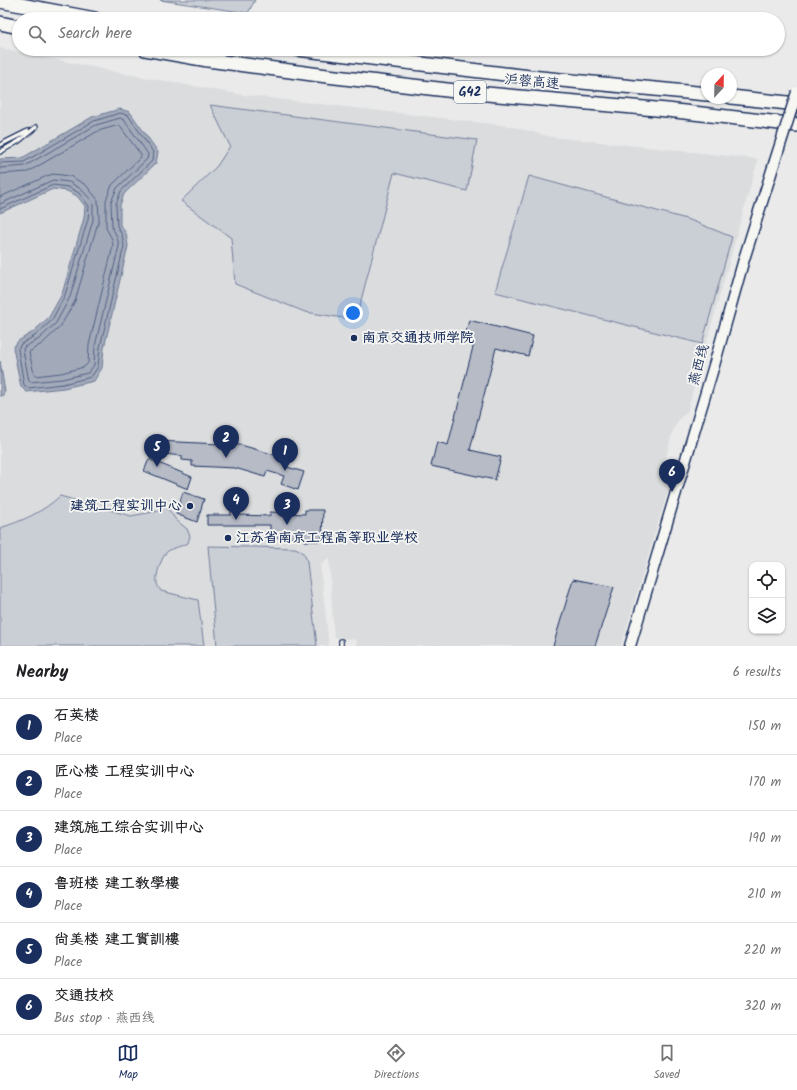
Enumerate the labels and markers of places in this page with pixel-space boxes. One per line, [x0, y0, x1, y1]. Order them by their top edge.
place label: 南京交通技师学院 [362, 327, 474, 349]
marker: 南京交通技师学院 [349, 333, 359, 343]
pin: 2 [213, 425, 239, 458]
pin: 5 [144, 434, 170, 467]
pin: 1 [272, 438, 298, 471]
pin: 6 [659, 459, 685, 492]
pin: 4 [223, 487, 249, 520]
pin: 3 [274, 492, 300, 525]
place label: 建筑工程实训中心 [70, 495, 182, 517]
marker: 建筑工程实训中心 [185, 501, 195, 511]
place label: 江苏省南京工程高等职业学校 [236, 527, 418, 549]
marker: 江苏省南京工程高等职业学校 [223, 533, 233, 543]

